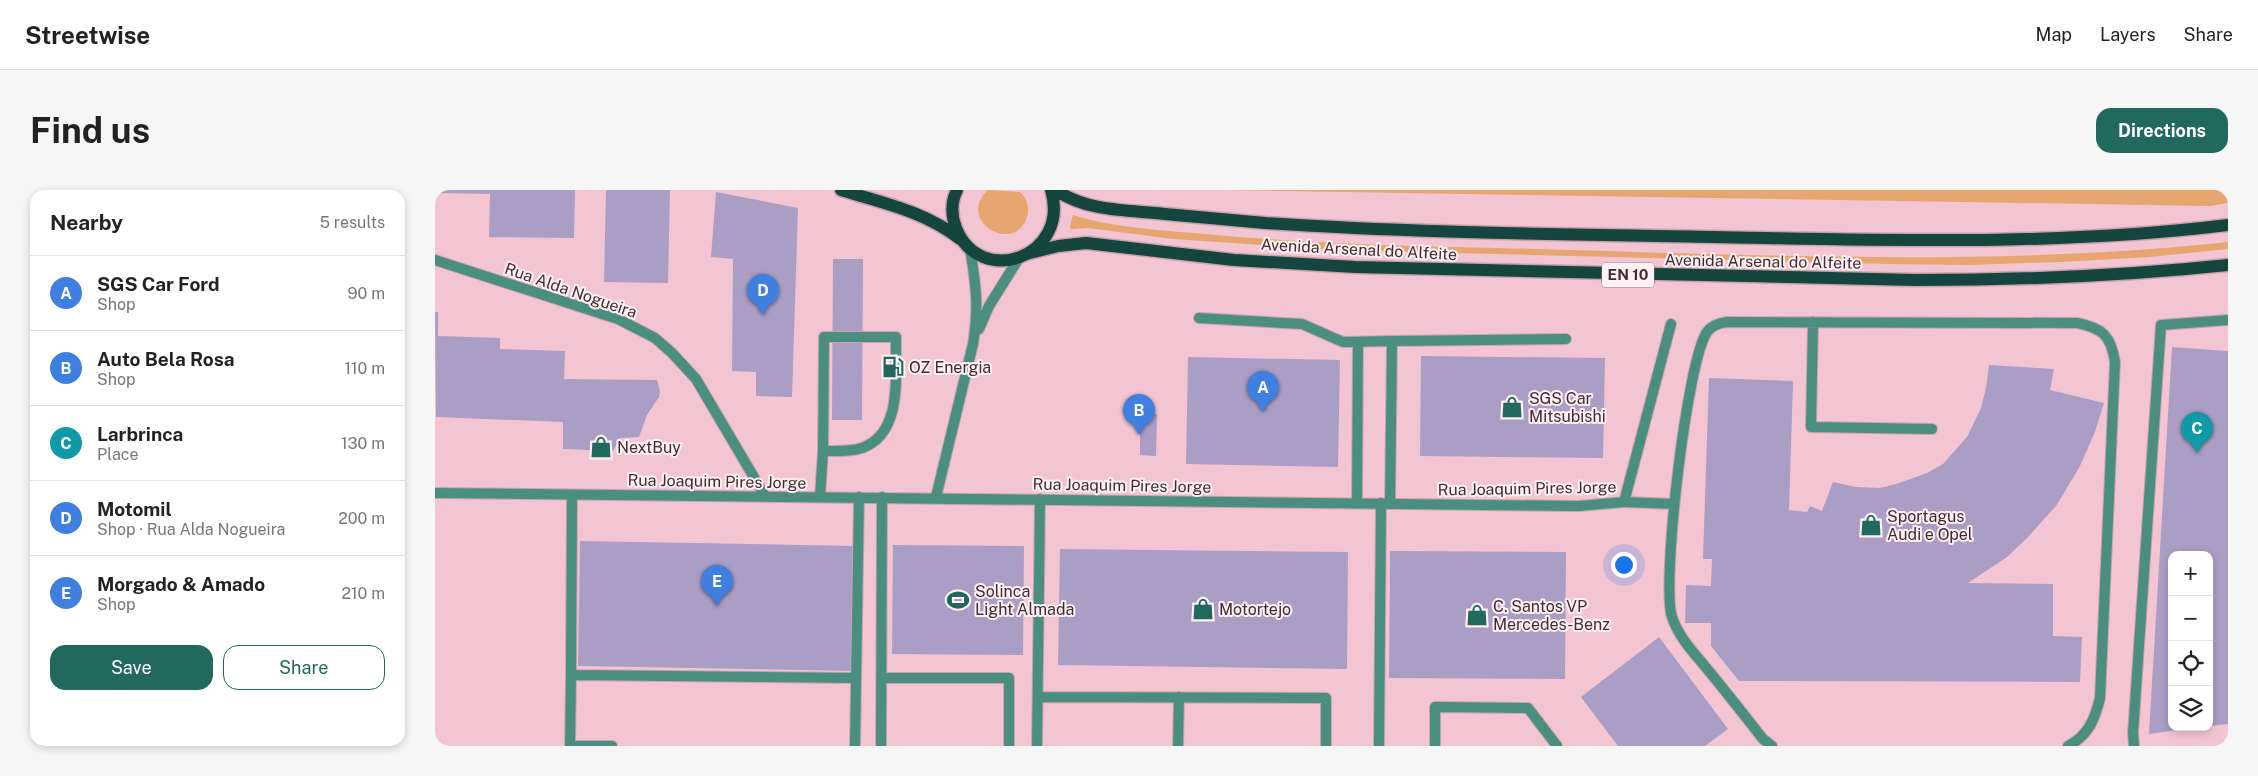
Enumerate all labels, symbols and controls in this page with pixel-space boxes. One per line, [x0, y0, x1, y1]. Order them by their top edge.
text: Streetwise [25, 21, 150, 49]
text: Map [2036, 24, 2072, 45]
text: Layers [2100, 24, 2156, 45]
text: Share [2184, 24, 2233, 45]
button: Directions [2096, 108, 2228, 153]
text: Find us [30, 110, 150, 151]
text: Nearby [50, 210, 123, 235]
text: 5 results [320, 213, 385, 232]
street label: Avenida Arsenal do Alfeite [1260, 235, 1458, 264]
street label: Avenida Arsenal do Alfeite [1664, 250, 1861, 273]
street label: Rua Alda Nogueira [502, 259, 640, 322]
road number: EN 10 [1602, 262, 1654, 288]
text: SGS Car Ford [97, 273, 220, 295]
pin: D [747, 274, 779, 315]
text: A [60, 284, 72, 303]
text: 90 m [348, 284, 385, 303]
text: Shop [97, 295, 136, 314]
text: Auto Bela Rosa [97, 348, 235, 370]
fuel station icon: OZ Energia [880, 354, 906, 380]
place label: OZ Energia [909, 358, 991, 377]
text: B [61, 359, 71, 378]
text: 110 m [344, 359, 385, 378]
text: Shop [97, 370, 136, 389]
pin: A [1247, 371, 1279, 412]
place label: SGS Car Mitsubishi [1529, 389, 1606, 426]
pin: B [1123, 394, 1155, 435]
shop icon: SGS Car Mitsubishi [1499, 394, 1525, 420]
pin: C [2181, 412, 2213, 453]
text: Larbrinca [97, 423, 183, 445]
text: C [60, 434, 72, 453]
text: 130 m [341, 434, 385, 453]
shop icon: NextBuy [588, 434, 614, 460]
place label: NextBuy [617, 438, 681, 457]
text: Place [97, 445, 139, 464]
street label: Rua Joaquim Pires Jorge [627, 470, 807, 493]
street label: Rua Joaquim Pires Jorge [1032, 474, 1212, 497]
street label: Rua Joaquim Pires Jorge [1437, 477, 1617, 500]
text: Motomil [97, 498, 172, 520]
place label: Sportagus Audi e Opel [1887, 507, 1973, 544]
text: D [60, 509, 72, 528]
text: 200 m [338, 509, 385, 528]
shop icon: Sportagus Audi e Opel [1858, 512, 1884, 538]
text: Shop · Rua Alda Nogueira [97, 520, 285, 539]
map controls [2168, 551, 2213, 731]
button: + [2168, 551, 2213, 596]
your location [1611, 552, 1637, 578]
pin: E [701, 565, 733, 606]
text: Morgado & Amado [97, 573, 265, 595]
place label: Solinca Light Almada [975, 582, 1074, 619]
text: E [61, 584, 71, 603]
text: 210 m [341, 584, 385, 603]
sports icon: Solinca Light Almada [945, 587, 971, 613]
text: Shop [97, 595, 136, 614]
shop icon: Motortejo [1190, 596, 1216, 622]
button: − [2168, 596, 2213, 641]
place label: C. Santos VP Mercedes-Benz [1493, 597, 1610, 634]
place label: Motortejo [1219, 600, 1291, 619]
shop icon: C. Santos VP Mercedes-Benz [1464, 602, 1490, 628]
button: locate [2168, 641, 2213, 686]
button: Save [50, 645, 213, 690]
button: Share [223, 645, 385, 690]
button: layers [2168, 686, 2213, 731]

